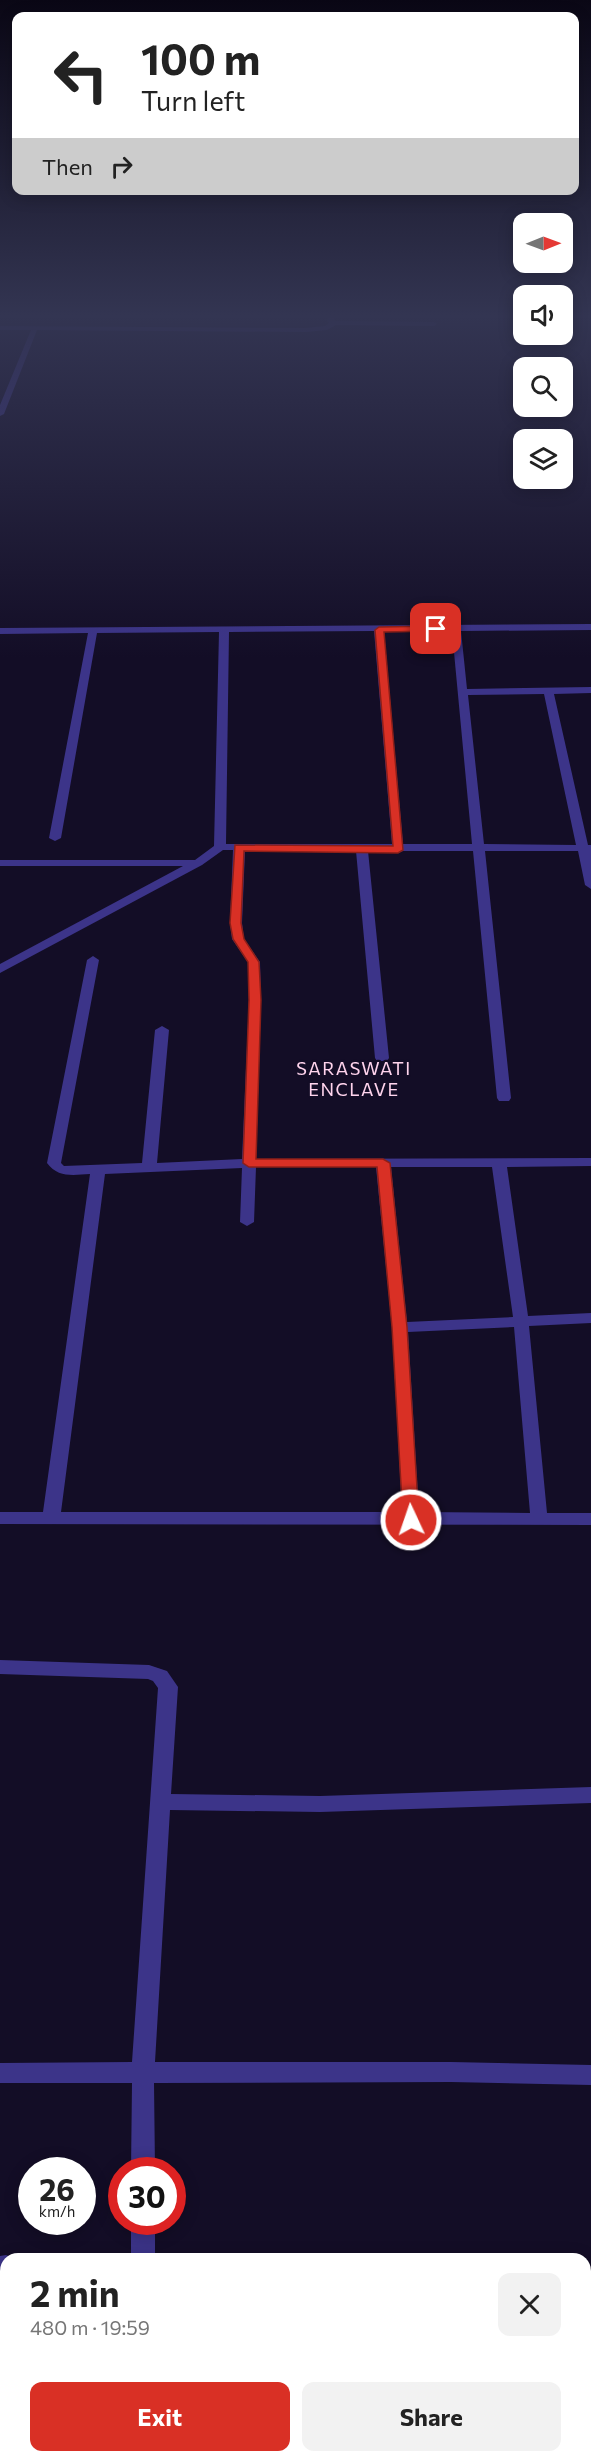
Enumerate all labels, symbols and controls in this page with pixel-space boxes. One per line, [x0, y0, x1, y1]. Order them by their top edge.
text: 100 m [141, 32, 261, 84]
icon: left [42, 36, 120, 114]
text: Turn left [141, 84, 245, 117]
icon: right [105, 150, 138, 183]
text: Then [42, 153, 93, 180]
north arrow [513, 213, 573, 273]
map controls [513, 213, 573, 489]
button: sound [513, 285, 573, 345]
button: search [513, 357, 573, 417]
button: layers [513, 429, 573, 489]
pin [410, 603, 461, 654]
icon: arrive [419, 612, 452, 645]
district label: SARASWATI ENCLAVE [296, 1057, 412, 1100]
position arrow [379, 1488, 443, 1552]
speed limit sign: 30 [108, 2157, 186, 2235]
text: 26 [39, 2170, 75, 2207]
text: km/h [39, 2202, 75, 2220]
text: 2 min [30, 2270, 120, 2314]
button: close [498, 2273, 561, 2336]
text: 480 m · 19:59 [30, 2315, 150, 2339]
button: Exit [30, 2382, 290, 2451]
button: Share [302, 2382, 561, 2451]

